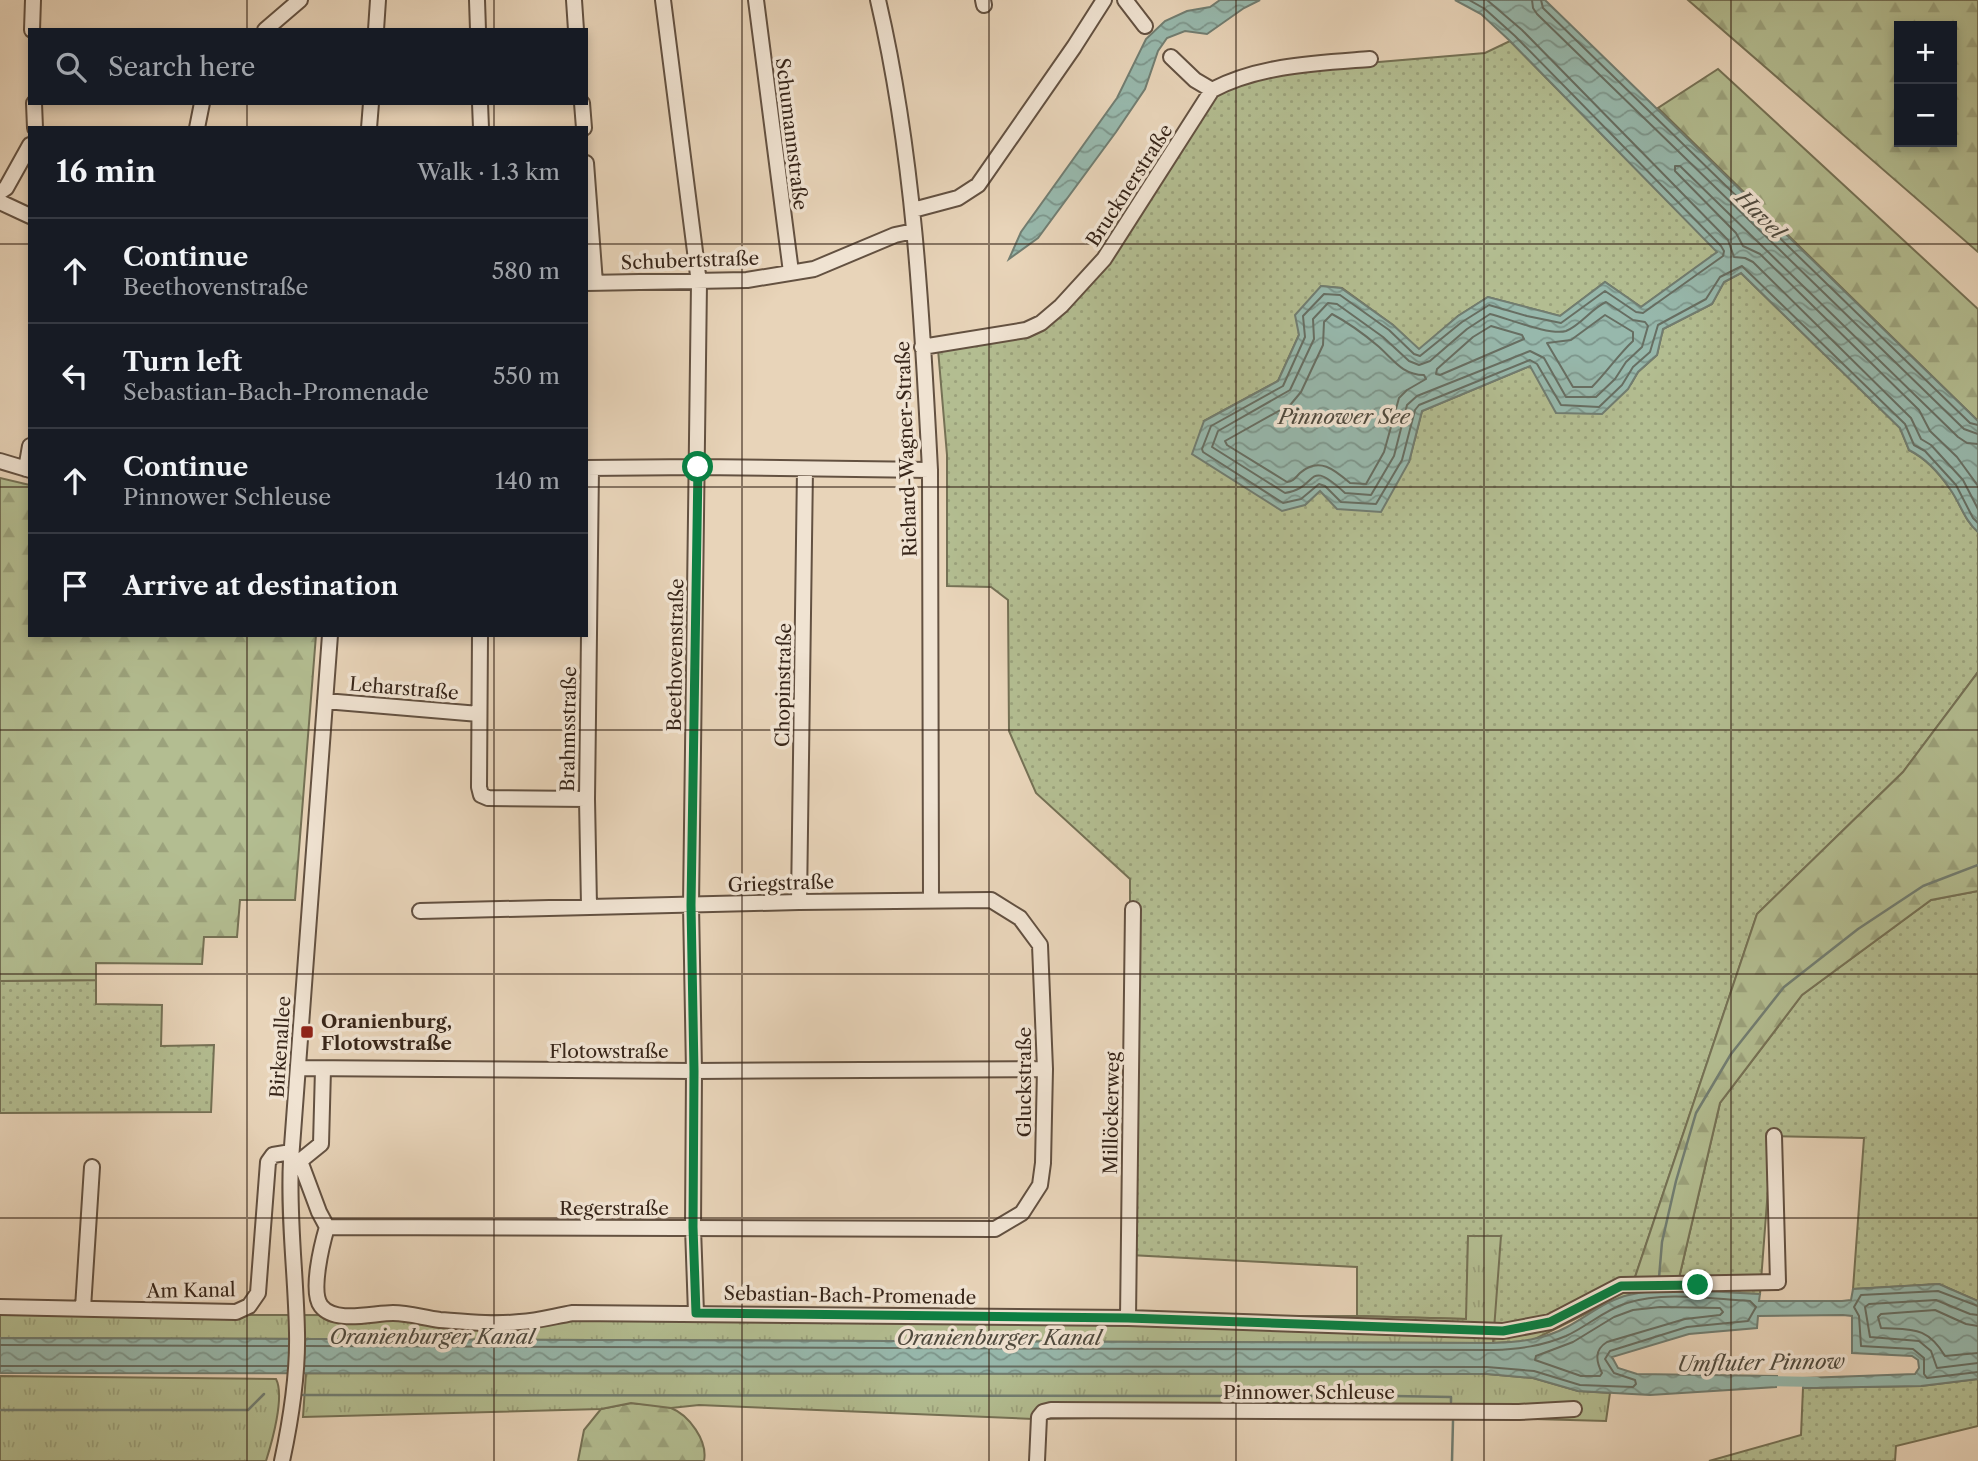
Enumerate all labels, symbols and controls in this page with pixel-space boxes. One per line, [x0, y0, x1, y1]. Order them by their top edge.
map controls [1894, 21, 1957, 147]
button: + [1894, 21, 1957, 84]
search box [28, 28, 588, 105]
icon: search [52, 48, 90, 86]
text: Search here [108, 51, 255, 83]
street label: Schumannstraße [771, 57, 812, 211]
button: − [1894, 84, 1957, 147]
street label: Brucknerstraße [1081, 120, 1177, 251]
text: 16 min [56, 153, 156, 190]
text: Walk · 1.3 km [417, 158, 560, 186]
water label: Havel [1729, 184, 1792, 246]
text: Continue [123, 241, 248, 273]
street label: Schubertstraße [620, 247, 760, 274]
icon: ahead [56, 252, 94, 290]
text: 580 m [492, 257, 560, 285]
text: Beethovenstraße [123, 273, 308, 301]
street label: Richard-Wagner-Straße [891, 341, 922, 557]
text: Turn left [123, 346, 242, 378]
icon: left [56, 357, 94, 395]
text: 550 m [493, 362, 560, 390]
text: Sebastian-Bach-Promenade [123, 378, 429, 406]
water label: Pinnower See [1276, 404, 1411, 429]
text: Continue [123, 451, 248, 483]
route start [682, 451, 713, 482]
icon: ahead [56, 462, 94, 500]
text: 140 m [495, 467, 560, 495]
text: Pinnower Schleuse [123, 483, 331, 511]
icon: arrive [56, 567, 94, 605]
text: Arrive at destination [123, 570, 398, 602]
street label: Beethovenstraße [663, 578, 688, 732]
street label: Chopinstraße [771, 623, 796, 747]
street label: Brahmsstraße [556, 666, 581, 792]
street label: Leharstraße [348, 672, 460, 705]
street label: Griegstraße [727, 870, 835, 897]
street label: Birkenallee [265, 995, 296, 1099]
place label: Oranienburg, Flotowstraße [321, 1010, 452, 1055]
marker: Oranienburg, Flotowstraße [299, 1024, 315, 1040]
street label: Gluckstraße [1013, 1027, 1036, 1137]
street label: Flotowstraße [549, 1040, 669, 1063]
street label: Millöckerweg [1099, 1051, 1124, 1175]
street label: Regerstraße [559, 1197, 669, 1220]
route end [1682, 1269, 1713, 1300]
street label: Am Kanal [145, 1278, 236, 1303]
street label: Sebastian-Bach-Promenade [723, 1282, 977, 1309]
water label: Oranienburger Kanal [329, 1324, 537, 1349]
water label: Oranienburger Kanal [896, 1325, 1104, 1350]
water label: Umfluter Pinnow [1677, 1349, 1846, 1376]
street label: Pinnower Schleuse [1223, 1381, 1395, 1404]

